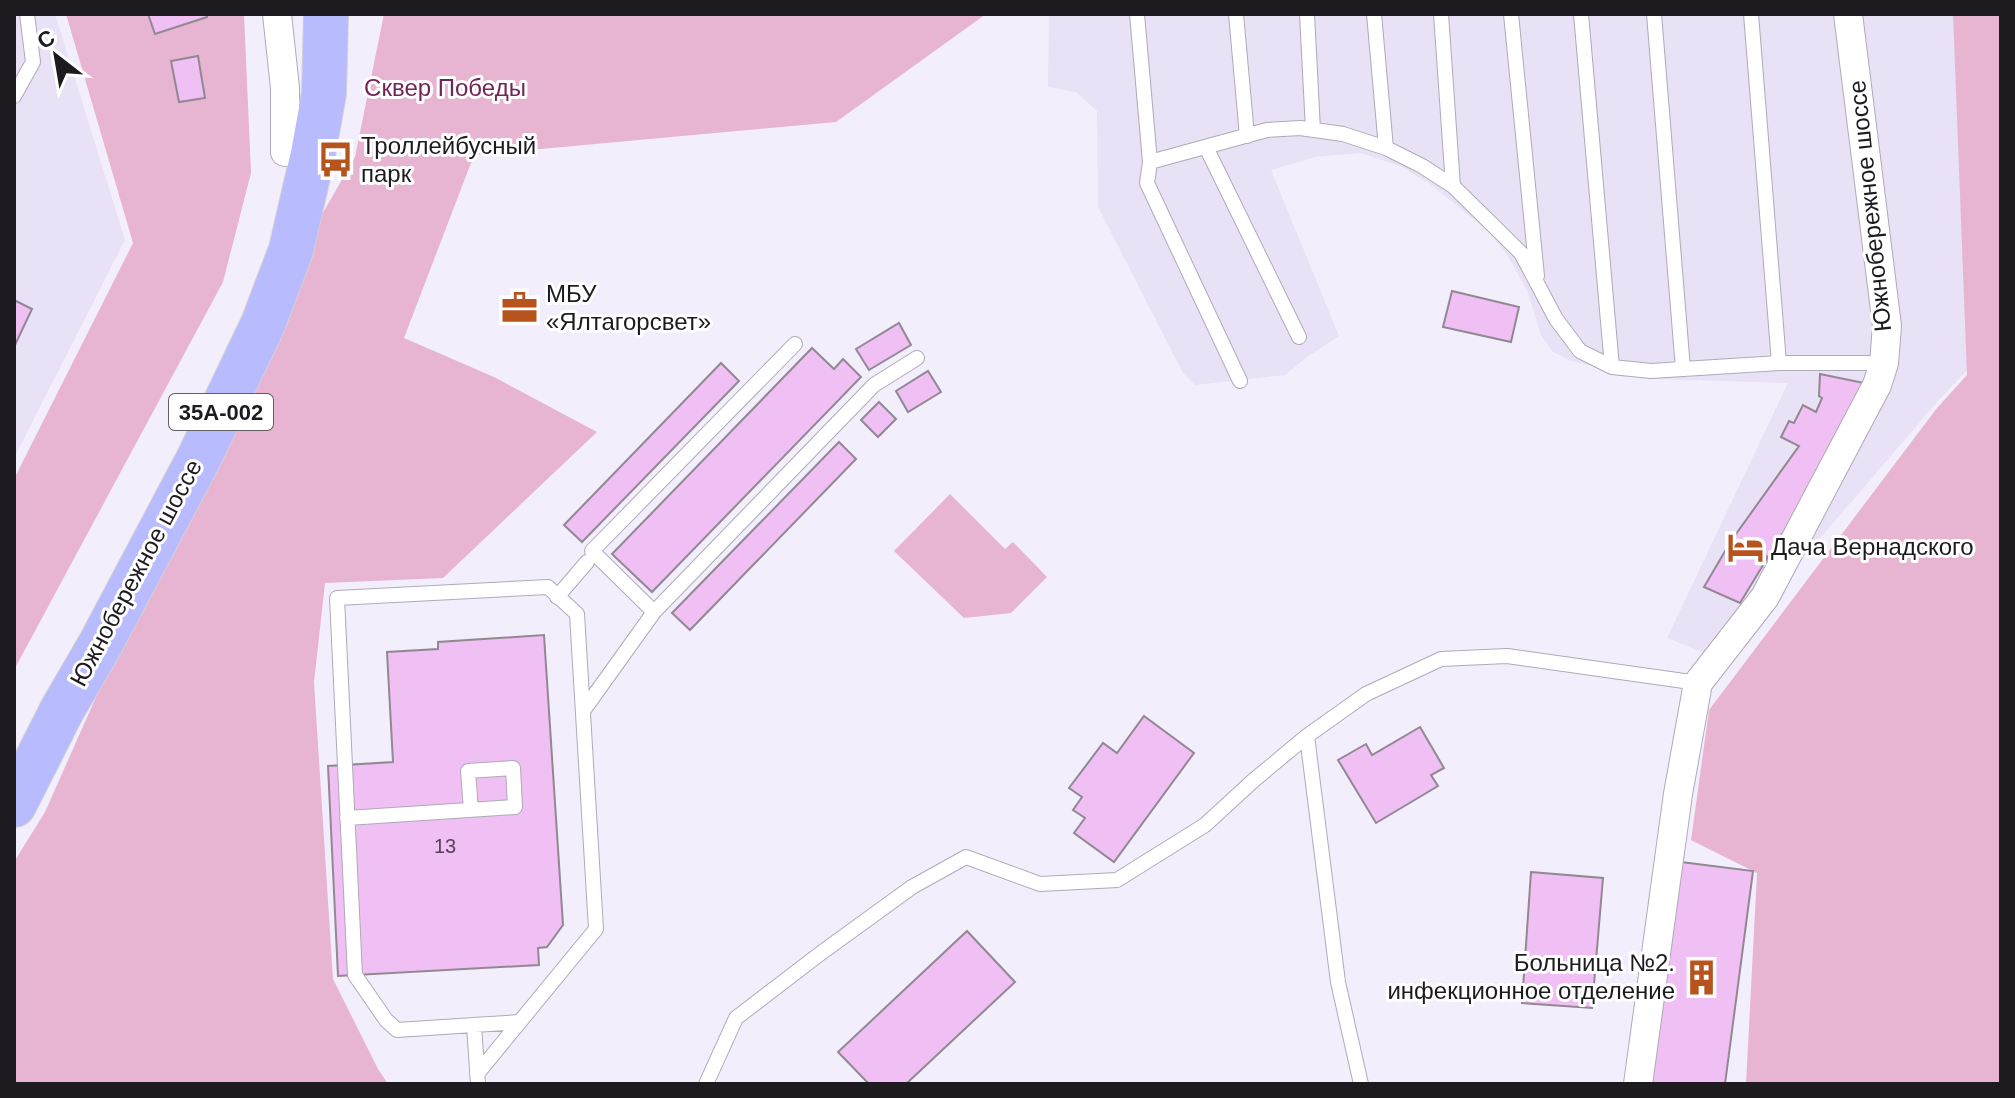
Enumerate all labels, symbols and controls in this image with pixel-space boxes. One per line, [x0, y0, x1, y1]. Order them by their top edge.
north arrow [16, 16, 96, 96]
text: С [33, 24, 59, 54]
park label: Сквер Победы [364, 74, 526, 101]
street label: Южнобережное шоссе [1843, 79, 1896, 333]
place label: Троллейбусный парк [361, 132, 536, 187]
bus stop icon: Троллейбусный парк [316, 141, 354, 179]
place label: МБУ «Ялтагорсвет» [546, 280, 711, 335]
office icon: МБУ «Ялтагорсвет» [501, 289, 539, 327]
road number: 35А-002 [169, 394, 273, 430]
street label: Южнобережное шоссе [64, 455, 207, 691]
hotel icon: Дача Вернадского [1726, 528, 1764, 566]
place label: Дача Вернадского [1771, 533, 1974, 560]
house number: 13 [434, 835, 456, 857]
place label: Больница №2. инфекционное отделение [1387, 949, 1675, 1004]
building icon: Больница №2. инфекционное отделение [1682, 958, 1720, 996]

